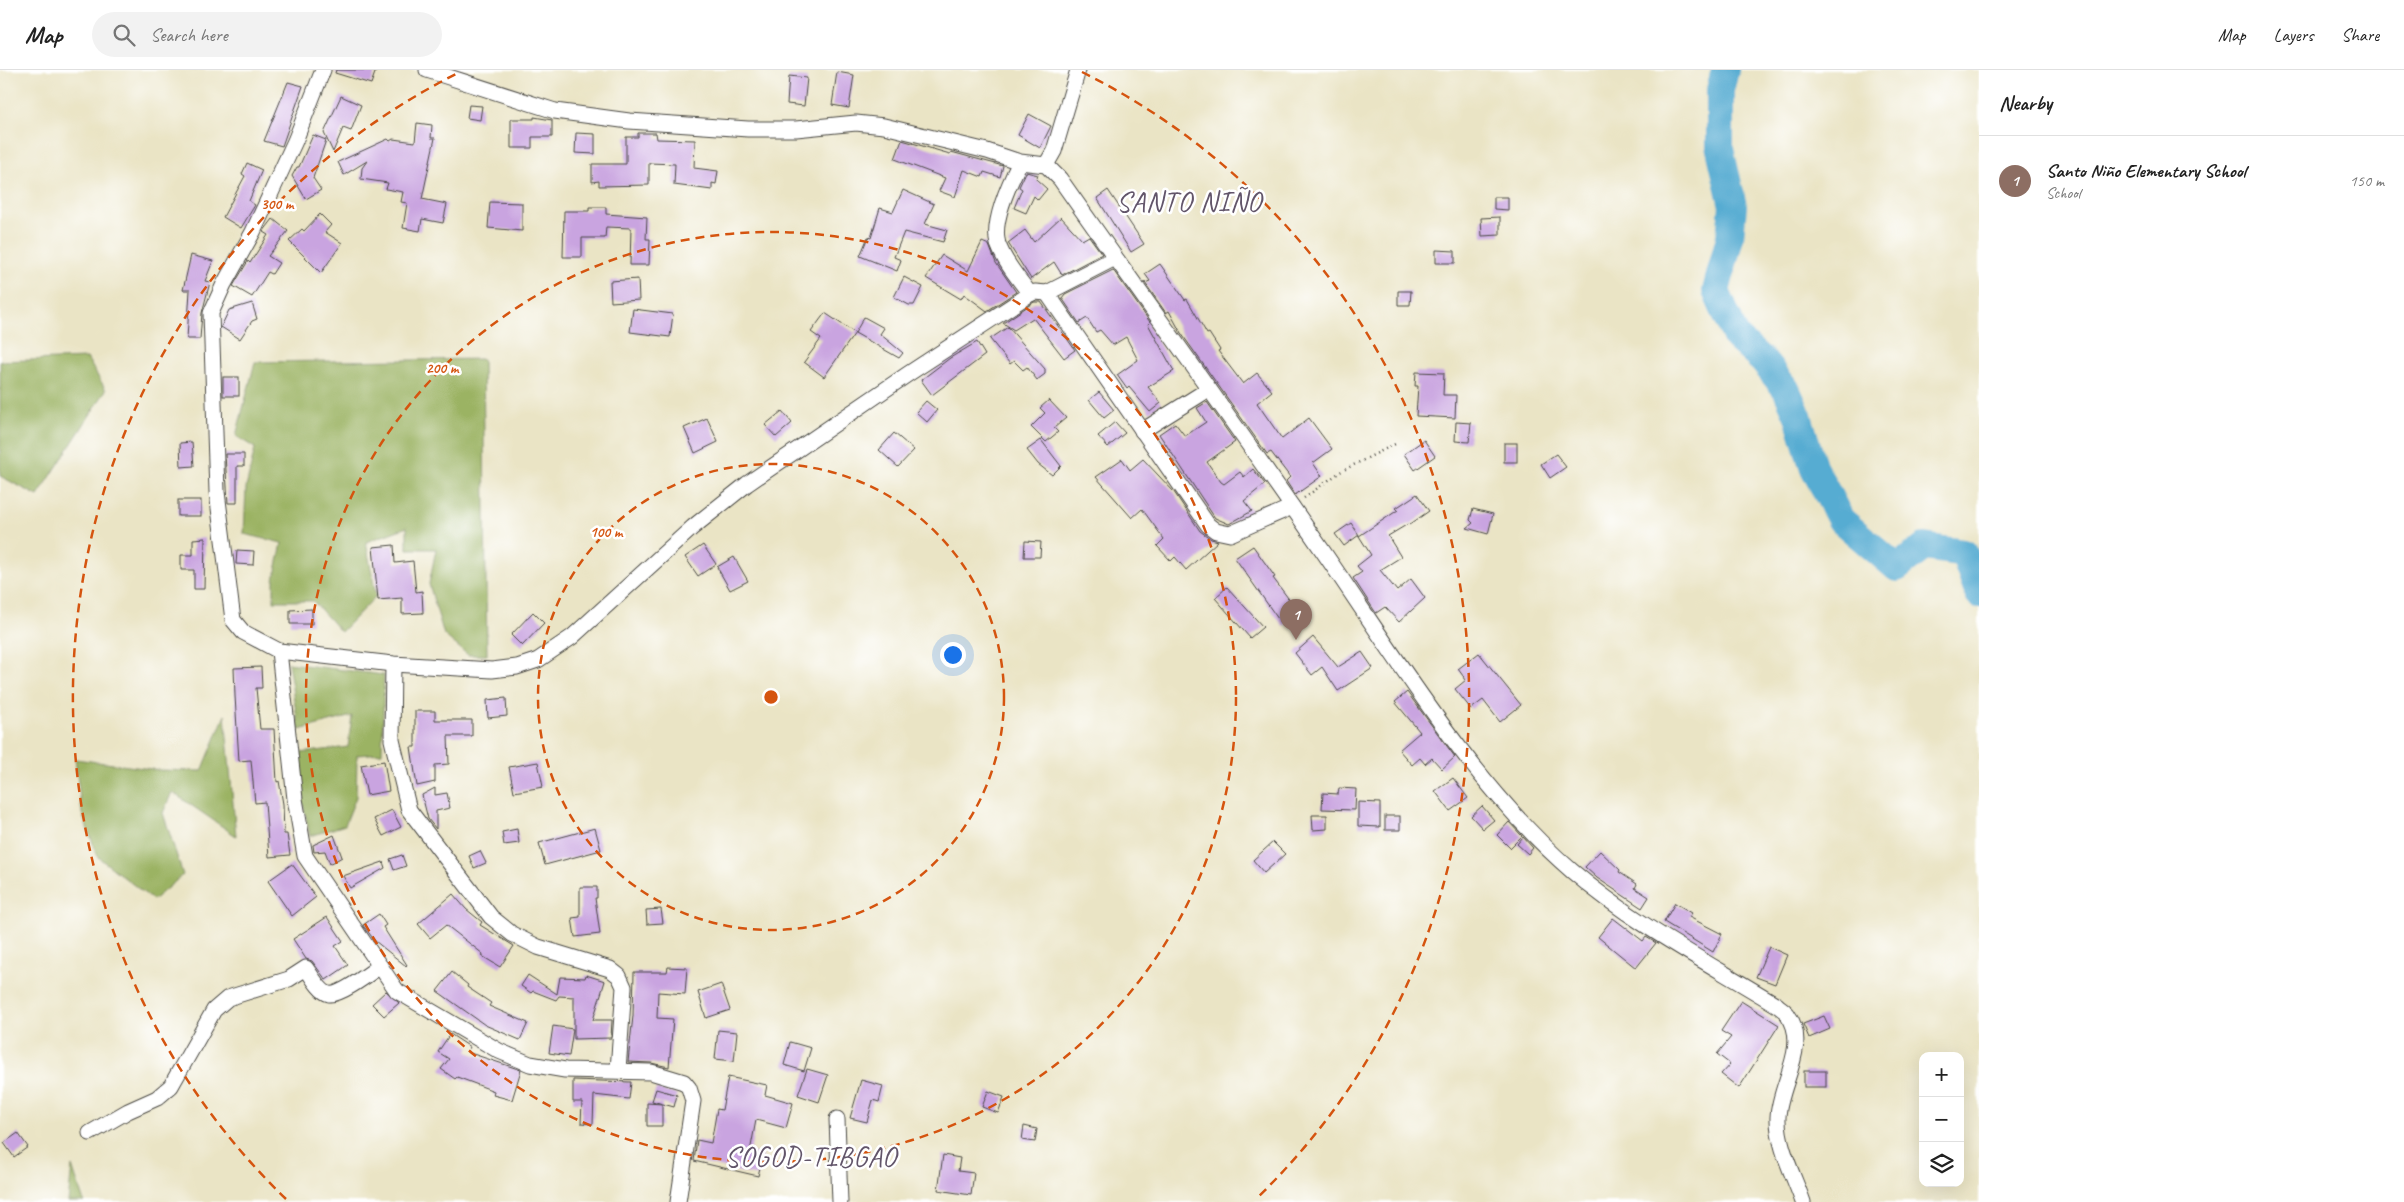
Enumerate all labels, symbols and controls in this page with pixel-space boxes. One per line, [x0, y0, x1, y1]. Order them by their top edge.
search box [92, 12, 442, 57]
text: Map [25, 20, 62, 50]
icon: search [110, 21, 138, 49]
text: Search here [150, 23, 228, 47]
text: Map [2218, 24, 2246, 46]
text: Layers [2274, 24, 2313, 46]
text: Share [2341, 24, 2379, 46]
text: Nearby [1999, 90, 2052, 116]
text: Santo Niño Elementary School [2046, 159, 2246, 183]
text: 1 [2011, 171, 2019, 191]
text: 150 m [2350, 171, 2384, 191]
text: School [2046, 183, 2080, 203]
district label: SANTO NIÑO [1116, 184, 1264, 219]
text: 300 m [261, 195, 295, 214]
text: 200 m [426, 359, 460, 378]
text: 100 m [590, 523, 624, 542]
pin: 1 [1280, 599, 1312, 640]
your location [940, 642, 966, 668]
centre of rings [762, 688, 780, 706]
map controls [1919, 1052, 1964, 1187]
button: + [1919, 1052, 1964, 1097]
button: − [1919, 1097, 1964, 1142]
district label: SOGOD-TIBGAO [725, 1139, 899, 1174]
button: layers [1919, 1142, 1964, 1187]

